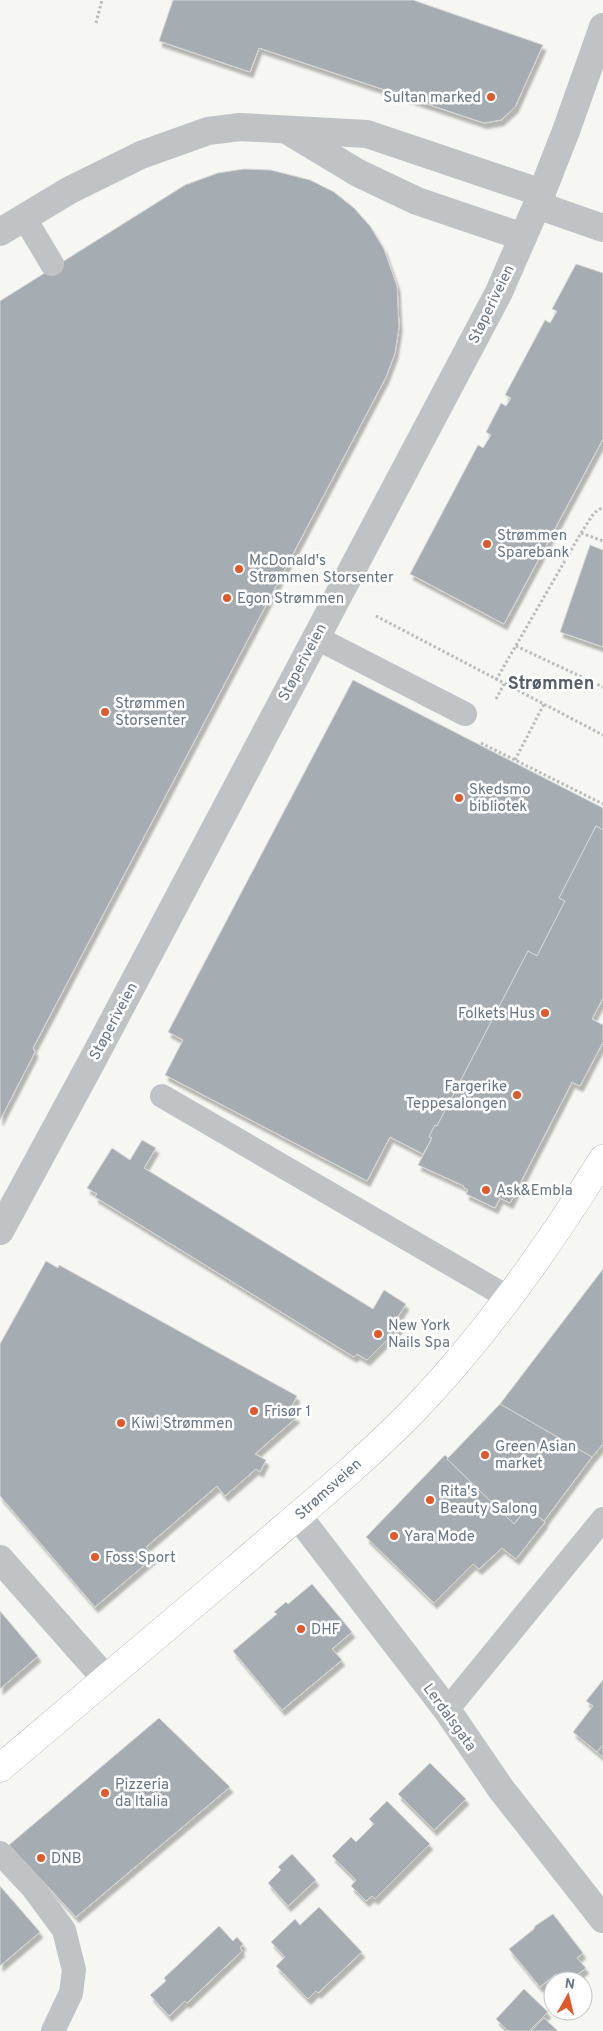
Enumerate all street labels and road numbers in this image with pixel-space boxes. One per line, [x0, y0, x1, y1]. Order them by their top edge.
street label: Støperiveien [465, 262, 520, 347]
street label: Støperiveien [275, 621, 332, 705]
street label: Støperiveien [86, 980, 143, 1064]
street label: Strømsveien [292, 1455, 366, 1525]
street label: Lerdalsgata [418, 1680, 480, 1755]

